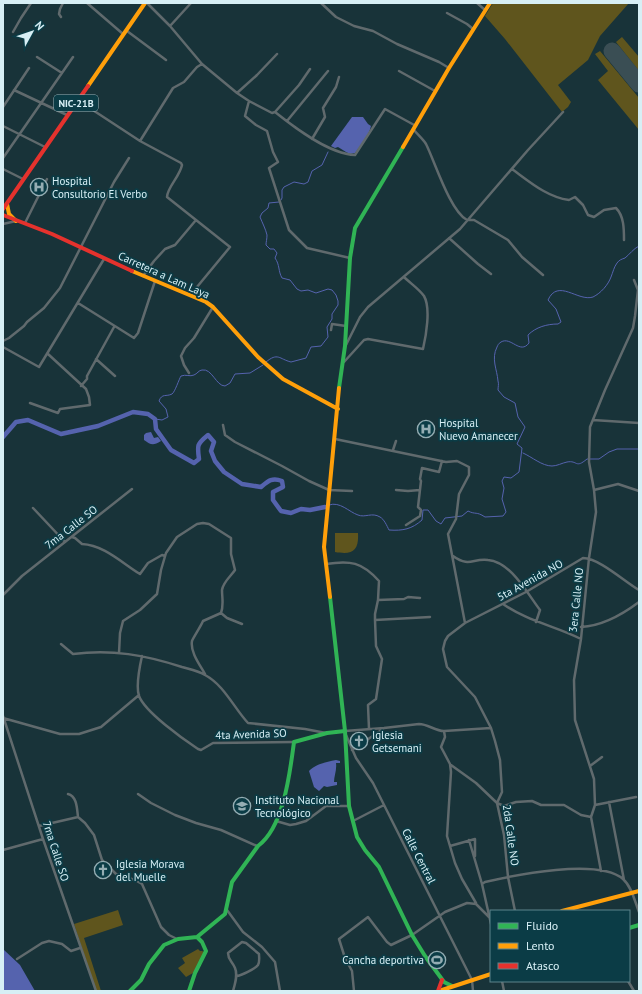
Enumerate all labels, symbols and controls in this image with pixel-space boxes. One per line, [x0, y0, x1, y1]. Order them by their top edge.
north arrow [12, 12, 52, 52]
text: N [32, 18, 47, 33]
road number: NIC-21B [54, 95, 98, 111]
place label: Hospital Consultorio El Verbo [52, 174, 147, 201]
hospital icon: Hospital Consultorio El Verbo [29, 177, 49, 197]
street label: Carretera a Lam Laya [116, 249, 212, 301]
place label: Hospital Nuevo Amanecer [439, 416, 518, 443]
hospital icon: Hospital Nuevo Amanecer [416, 419, 436, 439]
street label: 7ma Calle SO [42, 502, 100, 552]
street label: 5ta Avenida NO [495, 556, 565, 604]
street label: 3era Calle NO [566, 567, 586, 633]
street label: 4ta Avenida SO [215, 726, 287, 742]
place label: Iglesia Getsemani [372, 728, 422, 755]
church icon: Iglesia Getsemani [349, 731, 369, 751]
place label: Instituto Nacional Tecnológico [255, 793, 340, 820]
school or university icon: Instituto Nacional Tecnológico [232, 796, 252, 816]
street label: 2da Calle NO [500, 803, 522, 867]
street label: 7ma Calle SO [40, 819, 72, 883]
street label: Calle Central [399, 826, 439, 887]
place label: Iglesia Morava del Muelle [116, 857, 184, 884]
church icon: Iglesia Morava del Muelle [93, 860, 113, 880]
legend [490, 910, 630, 982]
text: Fluido [526, 918, 558, 933]
text: Lento [526, 938, 555, 953]
sports icon: Cancha deportiva [427, 950, 447, 970]
place label: Cancha deportiva [342, 953, 424, 967]
text: Atasco [526, 958, 559, 973]

